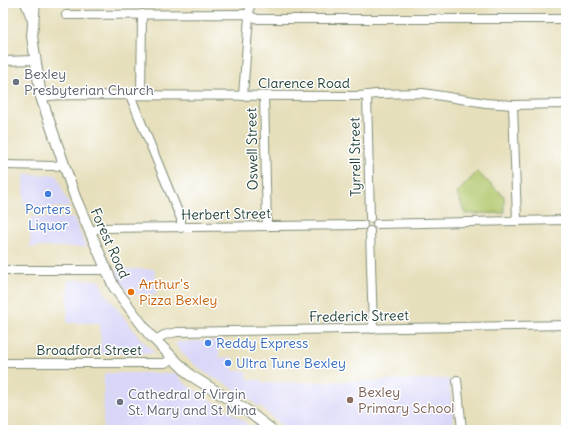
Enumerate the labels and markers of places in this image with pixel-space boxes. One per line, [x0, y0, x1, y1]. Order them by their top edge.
place label: Bexley Presbyterian Church [24, 65, 154, 99]
marker: Bexley Presbyterian Church [11, 77, 21, 87]
marker: Porters Liquor [43, 189, 53, 199]
place label: Porters Liquor [25, 200, 71, 234]
place label: Arthur's Pizza Bexley [139, 275, 217, 309]
marker: Arthur's Pizza Bexley [126, 287, 136, 297]
place label: Reddy Express [216, 334, 308, 352]
marker: Reddy Express [203, 338, 213, 348]
place label: Ultra Tune Bexley [236, 354, 346, 372]
marker: Ultra Tune Bexley [223, 358, 233, 368]
place label: Bexley Primary School [358, 383, 454, 417]
place label: Cathedral of Virgin St. Mary and St Mina [128, 385, 257, 419]
marker: Bexley Primary School [345, 395, 355, 405]
marker: Cathedral of Virgin St. Mary and St Mina [115, 397, 125, 407]

